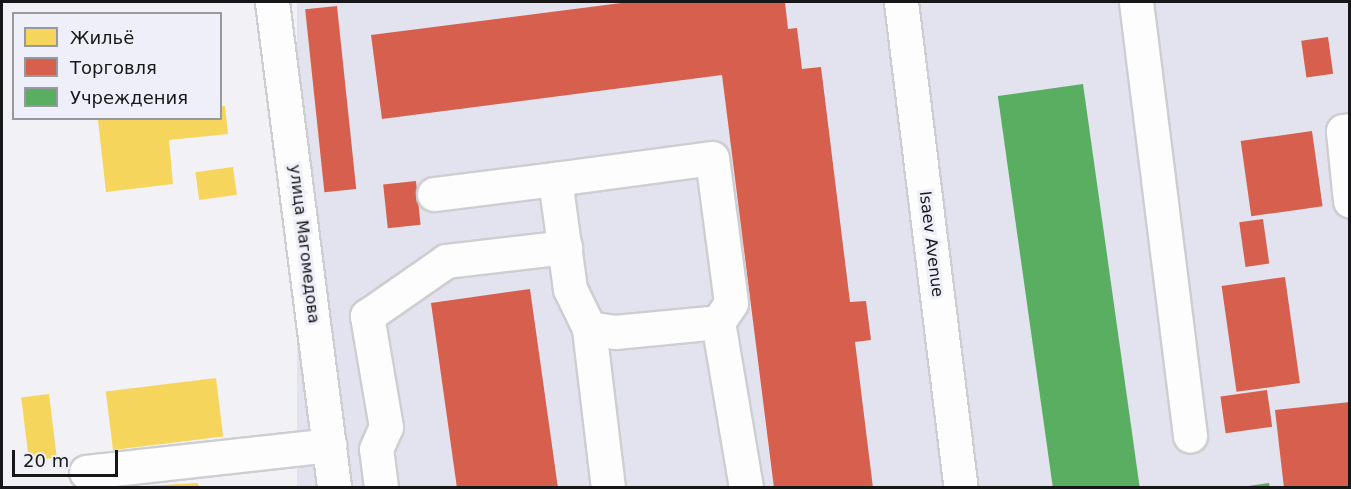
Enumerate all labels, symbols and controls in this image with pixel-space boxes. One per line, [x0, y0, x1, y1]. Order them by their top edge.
legend [12, 12, 222, 120]
text: Жильё [70, 27, 134, 48]
text: Торговля [70, 57, 157, 78]
text: Учреждения [70, 87, 188, 108]
street label: улица Магомедова [285, 164, 323, 324]
street label: Isaev Avenue [915, 190, 947, 298]
scale bar [15, 438, 122, 476]
text: 20 m [23, 450, 69, 471]

